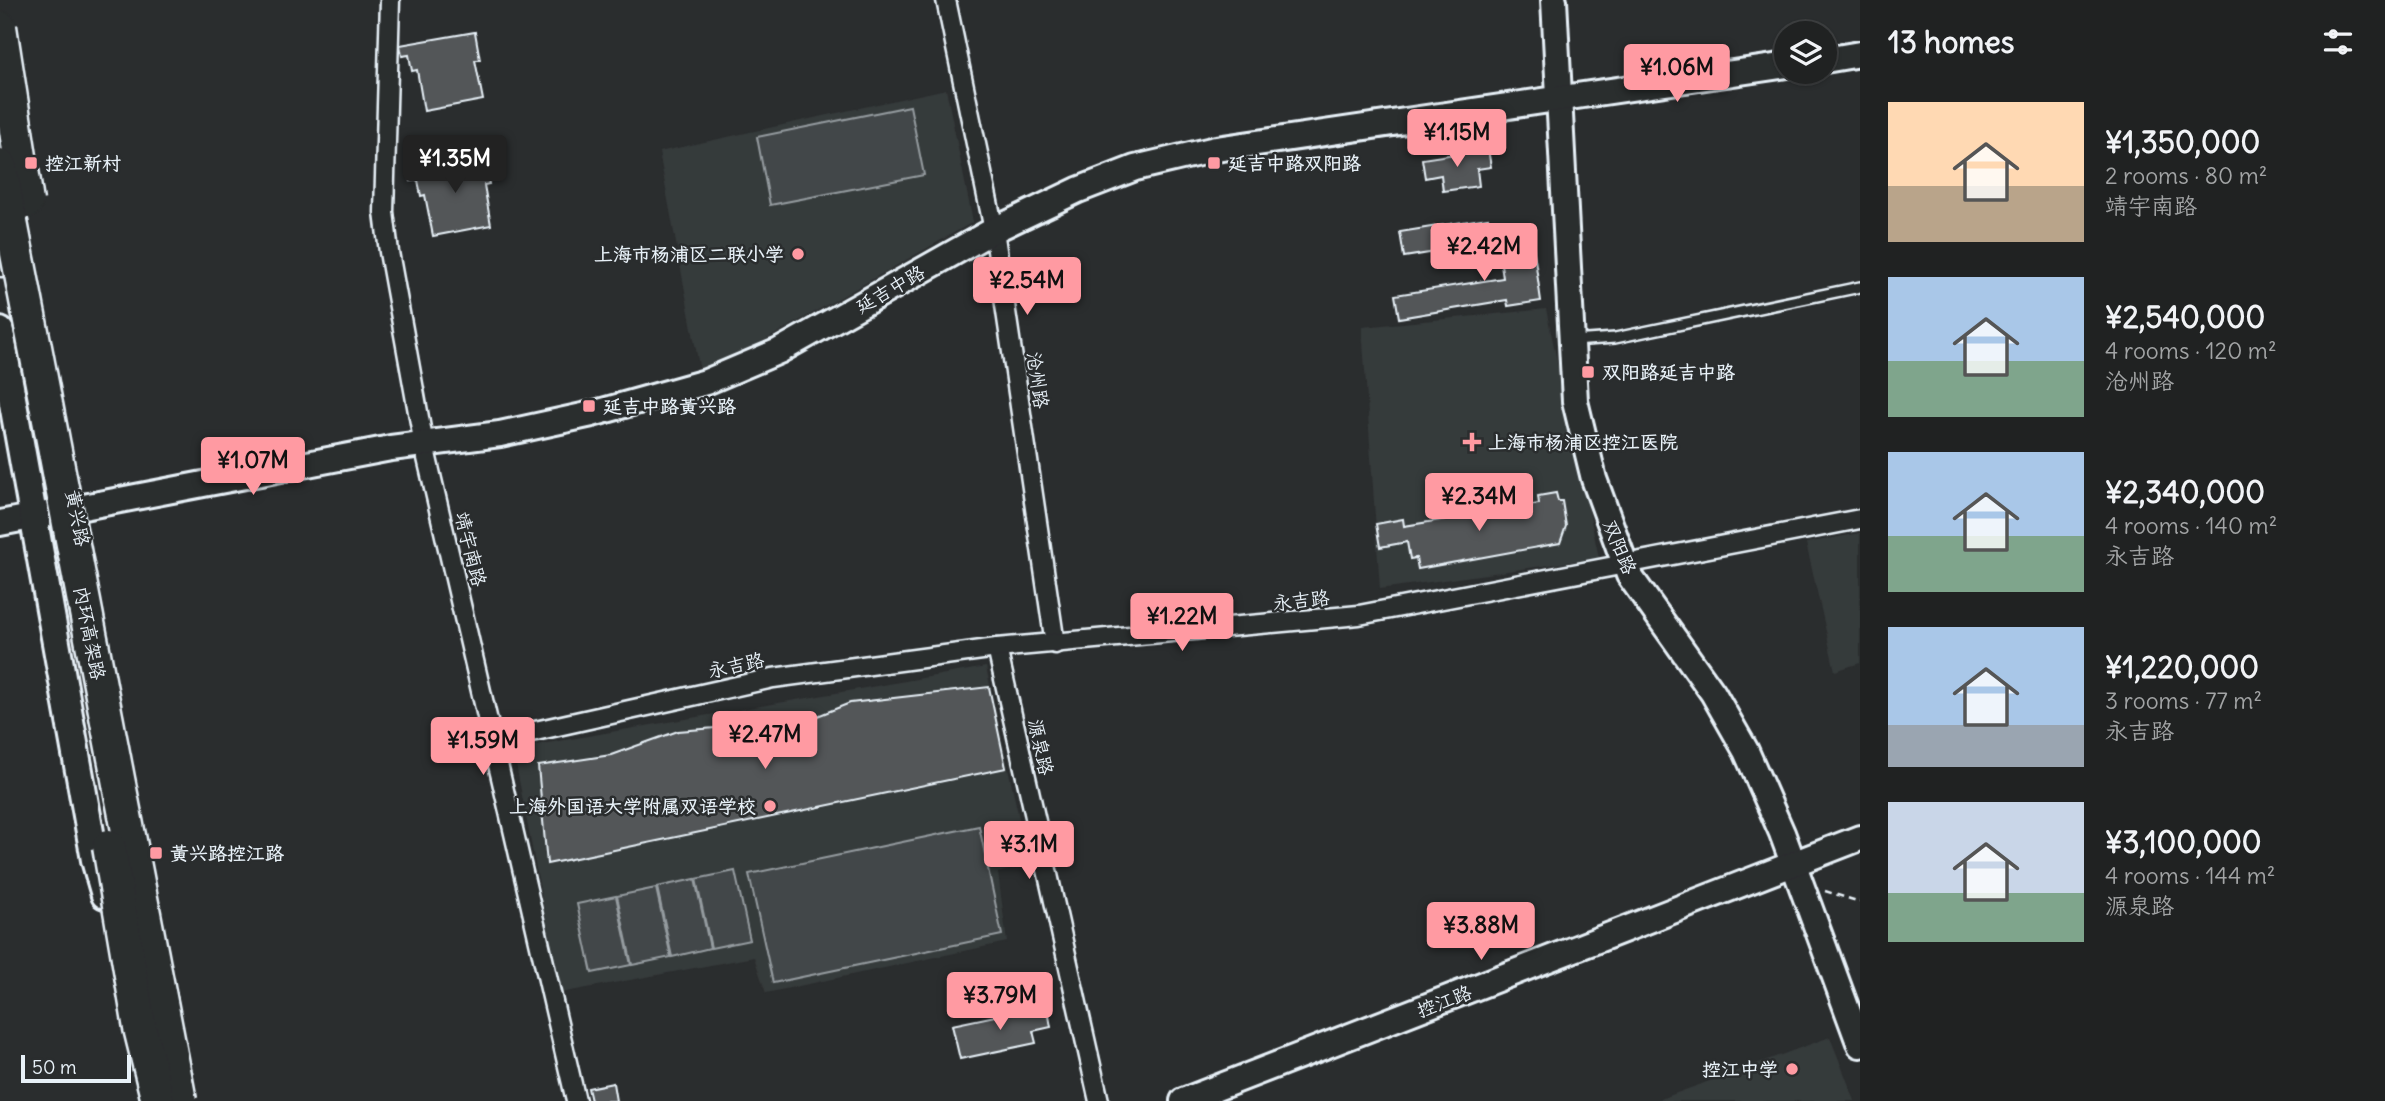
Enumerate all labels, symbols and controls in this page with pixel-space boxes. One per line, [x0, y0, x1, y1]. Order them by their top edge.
map controls [1774, 21, 1837, 84]
button: layers [1774, 21, 1837, 84]
text: 13 homes [1888, 23, 2014, 61]
icon: filters [2319, 23, 2357, 61]
pin: ¥1.06M [1620, 44, 1734, 104]
text: ¥1.06M [1640, 52, 1714, 81]
pin: ¥1.15M [1400, 110, 1514, 169]
text: ¥1.15M [1423, 117, 1491, 146]
text: ¥1,350,000 [2105, 123, 2260, 161]
icon: home [1944, 130, 2028, 214]
pin: ¥1.35M [398, 136, 512, 195]
text: ¥1.35M [419, 143, 491, 172]
place label: 控江新村 [45, 151, 121, 175]
place label: 延吉中路双阳路 [1228, 151, 1361, 175]
marker: 控江新村 [23, 155, 39, 171]
marker: 延吉中路双阳路 [1206, 155, 1222, 171]
text: 2 rooms · 80 m² [2105, 161, 2267, 190]
text: 靖宇南路 [2105, 191, 2197, 220]
pin: ¥2.42M [1427, 224, 1541, 283]
text: ¥2.42M [1447, 231, 1521, 260]
place label: 上海市杨浦区二联小学 [594, 242, 784, 266]
marker: 上海市杨浦区二联小学 [790, 246, 806, 262]
pin: ¥2.54M [970, 258, 1084, 317]
street label: 延吉中路 [851, 260, 929, 318]
text: ¥2.54M [989, 265, 1065, 294]
text: ¥2,540,000 [2105, 298, 2265, 336]
icon: home [1944, 305, 2028, 389]
text: 4 rooms · 120 m² [2105, 336, 2277, 365]
street label: 沧州路 [1022, 350, 1054, 410]
place label: 双阳路延吉中路 [1602, 360, 1735, 384]
marker: 双阳路延吉中路 [1580, 364, 1596, 380]
text: 沧州路 [2105, 366, 2174, 395]
place label: 延吉中路黄兴路 [603, 394, 736, 418]
marker: 延吉中路黄兴路 [581, 398, 597, 414]
place label: 上海市杨浦区控江医院 [1488, 430, 1678, 454]
marker: 上海市杨浦区控江医院 [1462, 432, 1482, 452]
pin: ¥1.07M [196, 438, 310, 497]
text: ¥1.07M [217, 445, 289, 474]
text: ¥2,340,000 [2105, 473, 2265, 511]
pin: ¥2.34M [1422, 474, 1536, 533]
icon: home [1944, 480, 2028, 564]
text: ¥2.34M [1441, 481, 1517, 510]
street label: 黄兴路 [61, 488, 95, 548]
street label: 靖宇南路 [450, 509, 492, 589]
text: 4 rooms · 140 m² [2105, 511, 2277, 540]
street label: 双阳路 [1598, 516, 1642, 578]
text: 永吉路 [2105, 541, 2174, 570]
street label: 内环高架路 [69, 584, 111, 682]
street label: 永吉路 [1271, 585, 1331, 615]
pin: ¥1.22M [1125, 594, 1239, 653]
text: ¥1.22M [1146, 601, 1218, 630]
street label: 永吉路 [706, 647, 766, 683]
text: ¥1,220,000 [2105, 648, 2259, 686]
icon: home [1944, 655, 2028, 739]
text: 3 rooms · 77 m² [2105, 686, 2262, 715]
pin: ¥2.47M [708, 712, 822, 771]
text: 永吉路 [2105, 716, 2174, 745]
street label: 源泉路 [1023, 717, 1059, 777]
pin: ¥1.59M [426, 718, 540, 777]
text: ¥2.47M [728, 719, 802, 748]
text: ¥1.59M [447, 725, 519, 754]
place label: 上海外国语大学附属双语学校 [509, 794, 756, 818]
marker: 上海外国语大学附属双语学校 [762, 798, 778, 814]
pin: ¥3.1M [980, 822, 1078, 881]
text: ¥3,100,000 [2105, 823, 2262, 861]
text: ¥3.1M [1000, 829, 1058, 858]
icon: home [1944, 830, 2028, 914]
place label: 黄兴路控江路 [170, 841, 284, 865]
marker: 黄兴路控江路 [148, 845, 164, 861]
text: 4 rooms · 144 m² [2105, 861, 2275, 890]
text: 源泉路 [2105, 891, 2174, 920]
pin: ¥3.88M [1424, 902, 1538, 962]
text: ¥3.88M [1443, 910, 1519, 939]
pin: ¥3.79M [943, 972, 1057, 1032]
text: ¥3.79M [963, 980, 1037, 1009]
street label: 控江路 [1413, 980, 1475, 1022]
scale bar [21, 1052, 131, 1084]
text: 50 m [32, 1055, 77, 1079]
place label: 控江中学 [1702, 1057, 1778, 1081]
marker: 控江中学 [1784, 1061, 1800, 1077]

